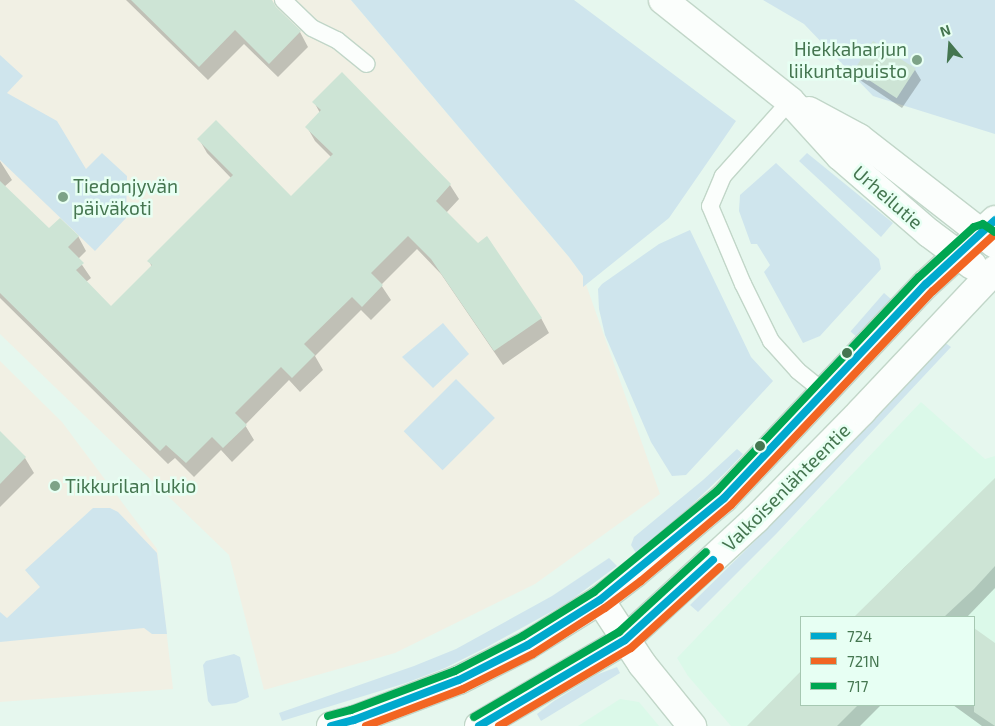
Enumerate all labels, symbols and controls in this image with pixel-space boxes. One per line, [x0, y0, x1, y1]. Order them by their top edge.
north arrow [925, 20, 975, 70]
text: N [938, 21, 953, 40]
place label: Hiekkaharjun liikuntapuisto [788, 38, 907, 82]
marker: Hiekkaharjun liikuntapuisto [911, 54, 923, 66]
street label: Urheilutie [849, 161, 927, 233]
place label: Tiedonjyvän päiväkoti [73, 175, 178, 219]
marker: Tiedonjyvän päiväkoti [57, 191, 69, 203]
unlabelled marker [842, 348, 852, 358]
street label: Valkoisenlähteentie [718, 419, 854, 555]
unlabelled marker [755, 441, 765, 451]
place label: Tikkurilan lukio [65, 475, 196, 497]
marker: Tikkurilan lukio [49, 480, 61, 492]
legend [800, 616, 975, 706]
text: 724 [847, 627, 872, 645]
text: 721N [847, 652, 880, 670]
text: 717 [847, 677, 868, 695]

